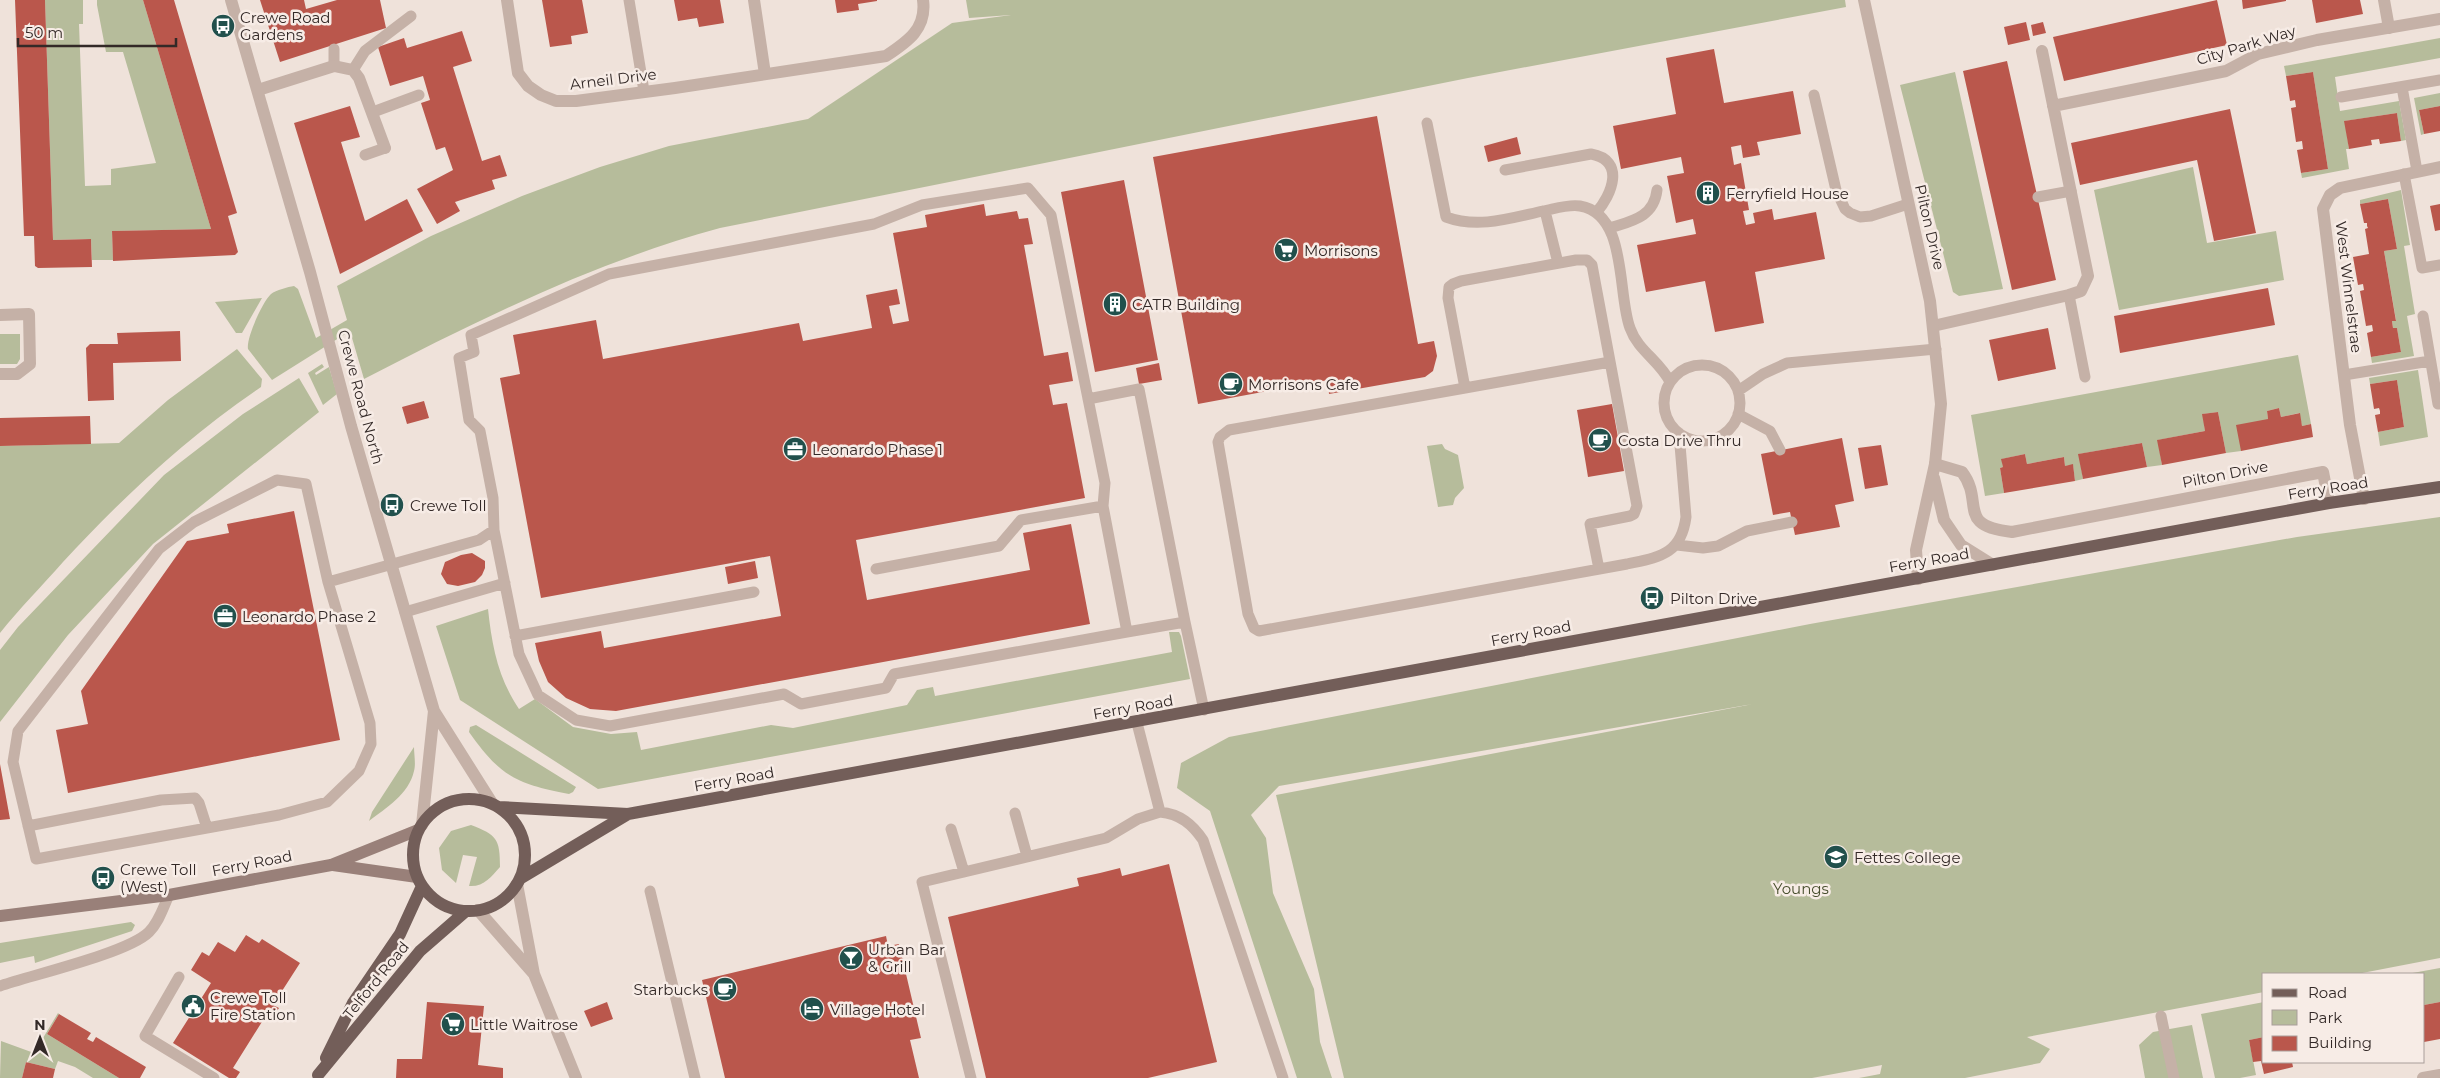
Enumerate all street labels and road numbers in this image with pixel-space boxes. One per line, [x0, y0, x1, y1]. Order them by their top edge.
street label: City Park Way [2194, 21, 2299, 69]
street label: Arneil Drive [569, 64, 657, 94]
street label: Pilton Drive [1911, 182, 1949, 272]
street label: West Winnelstrae [2331, 220, 2367, 354]
street label: Crewe Road North [334, 328, 388, 466]
street label: Pilton Drive [2180, 456, 2270, 492]
street label: Ferry Road [2286, 472, 2370, 504]
street label: Ferry Road [1887, 544, 1971, 576]
street label: Ferry Road [1489, 616, 1573, 650]
street label: Ferry Road [1091, 691, 1175, 723]
street label: Ferry Road [692, 763, 776, 795]
street label: Ferry Road [210, 846, 294, 880]
street label: Telford Road [339, 937, 413, 1023]

